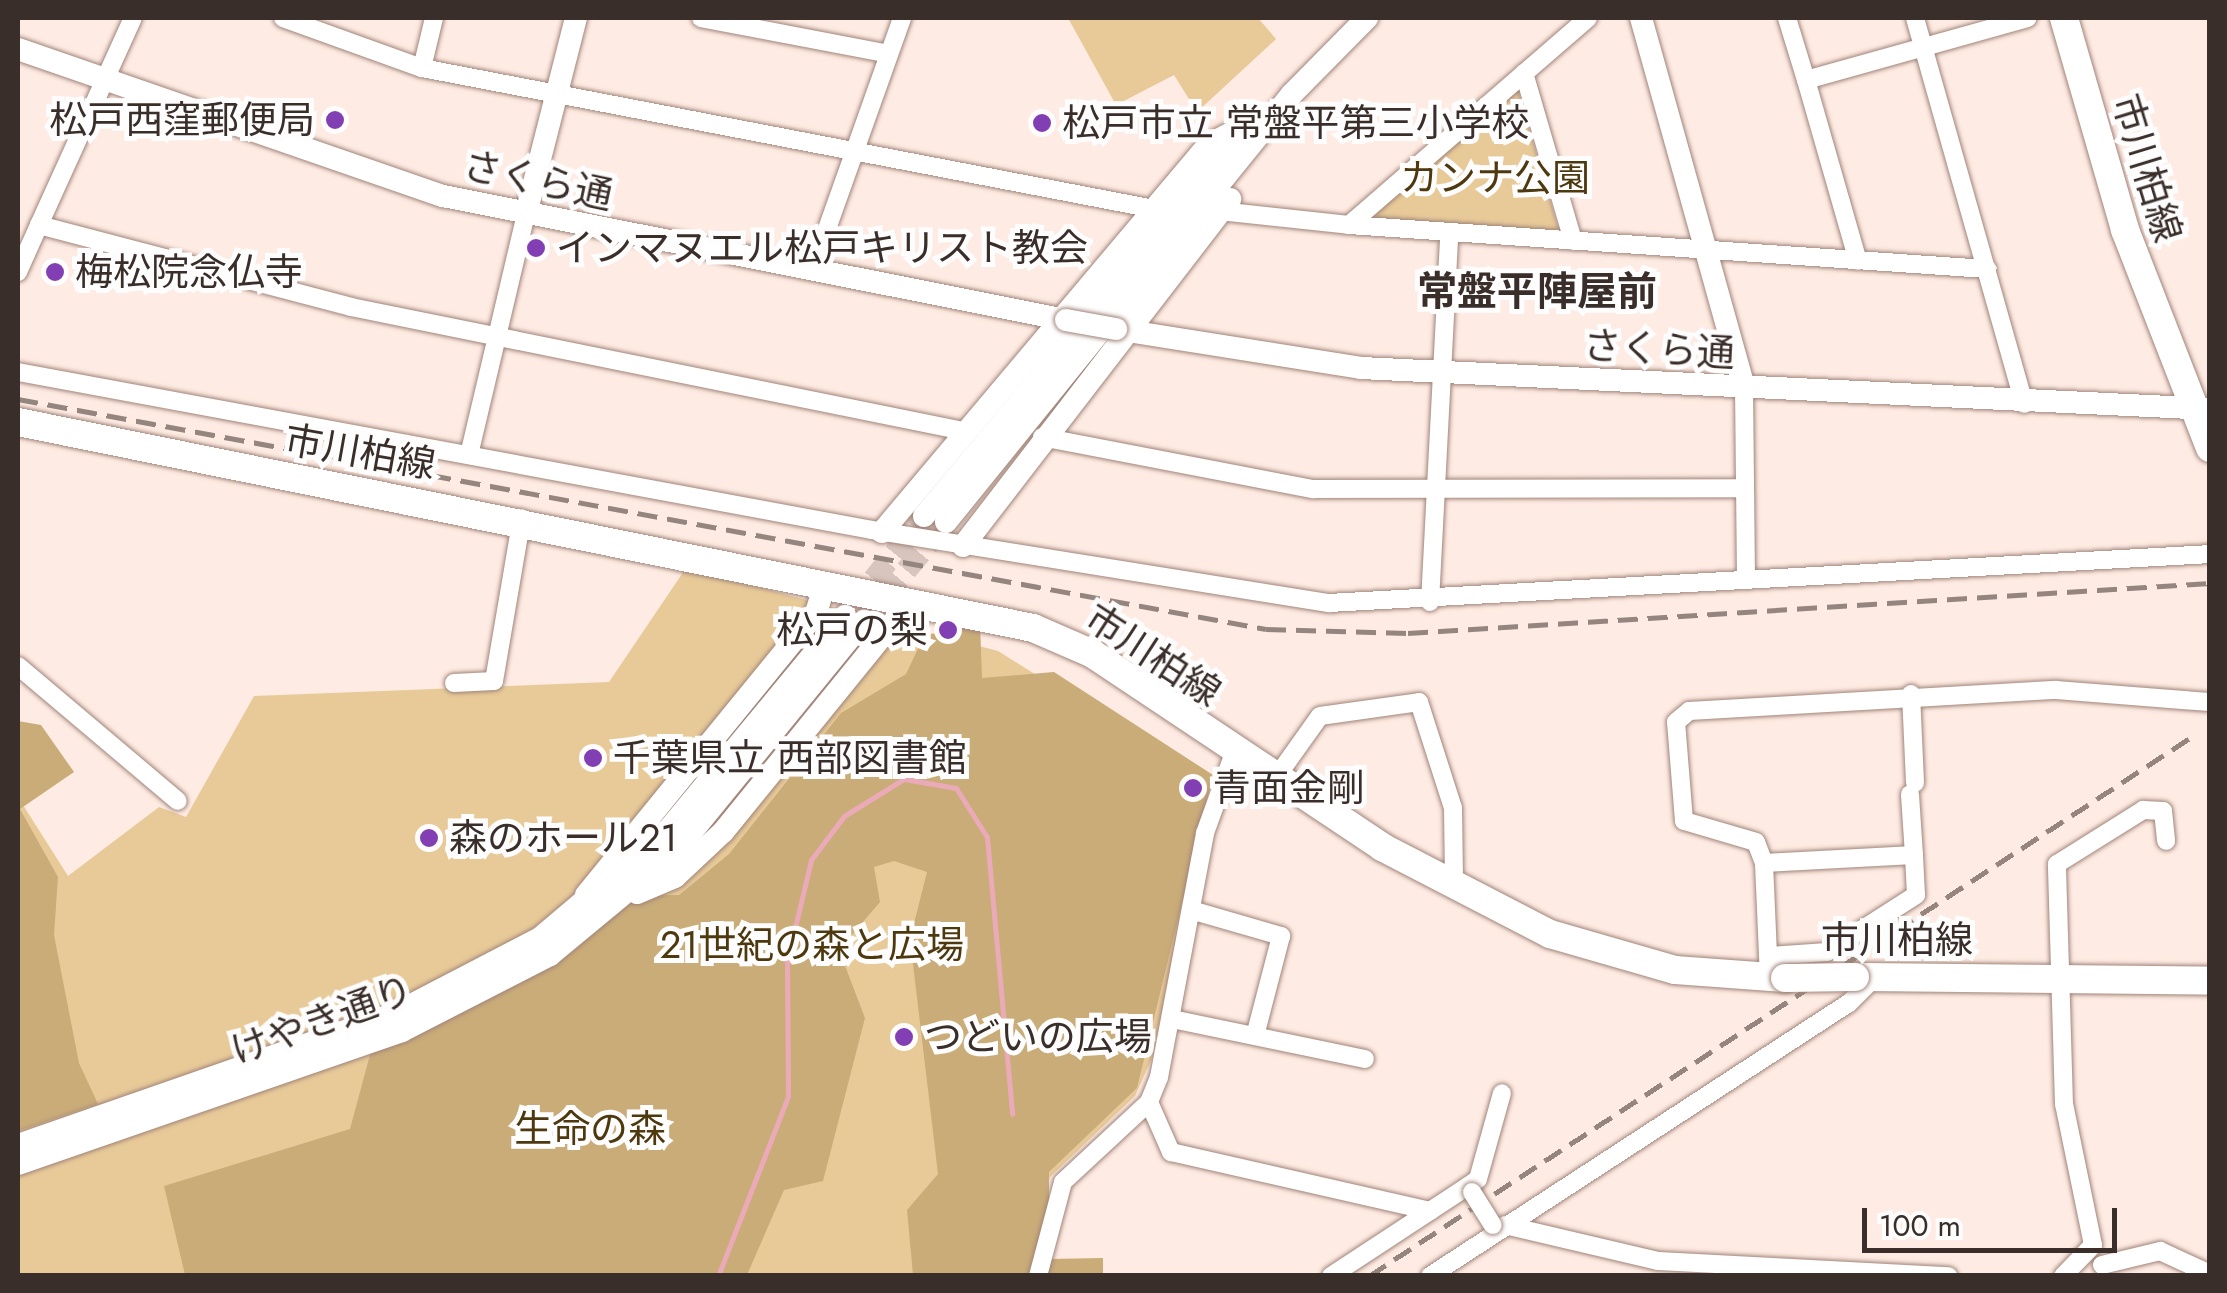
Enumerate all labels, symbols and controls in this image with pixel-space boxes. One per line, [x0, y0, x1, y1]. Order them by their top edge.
street label: 市川柏線 [2103, 89, 2191, 247]
place label: 松戸西窪郵便局 [49, 97, 315, 143]
place label: 松戸市立 常盤平第三小学校 [1062, 100, 1529, 146]
marker: 松戸西窪郵便局 [324, 109, 346, 131]
marker: 松戸市立 常盤平第三小学校 [1031, 112, 1053, 134]
street label: さくら通 [459, 142, 617, 218]
park label: カンナ公園 [1400, 155, 1590, 201]
place label: インマヌエル松戸キリスト教会 [556, 225, 1088, 271]
marker: インマヌエル松戸キリスト教会 [525, 237, 547, 259]
place label: 梅松院念仏寺 [75, 249, 303, 295]
marker: 梅松院念仏寺 [44, 261, 66, 283]
district label: 常盤平陣屋前 [1417, 267, 1657, 315]
street label: さくら通 [1582, 322, 1736, 376]
street label: 市川柏線 [281, 416, 439, 488]
street label: 市川柏線 [1077, 594, 1229, 716]
place label: 松戸の梨 [776, 607, 928, 653]
marker: 松戸の梨 [937, 619, 959, 641]
place label: 千葉県立 西部図書館 [613, 735, 966, 781]
marker: 千葉県立 西部図書館 [582, 747, 604, 769]
place label: 青面金剛 [1213, 765, 1365, 811]
marker: 青面金剛 [1182, 777, 1204, 799]
place label: 森のホール21 [449, 815, 678, 861]
marker: 森のホール21 [418, 827, 440, 849]
street label: 市川柏線 [1821, 917, 1973, 963]
park label: 21世紀の森と広場 [660, 922, 964, 968]
street label: けやき通り [225, 966, 419, 1074]
place label: つどいの広場 [924, 1014, 1152, 1060]
marker: つどいの広場 [893, 1026, 915, 1048]
park label: 生命の森 [514, 1106, 666, 1152]
scale bar [1867, 1188, 2122, 1250]
text: 100 m [1879, 1204, 1961, 1247]

